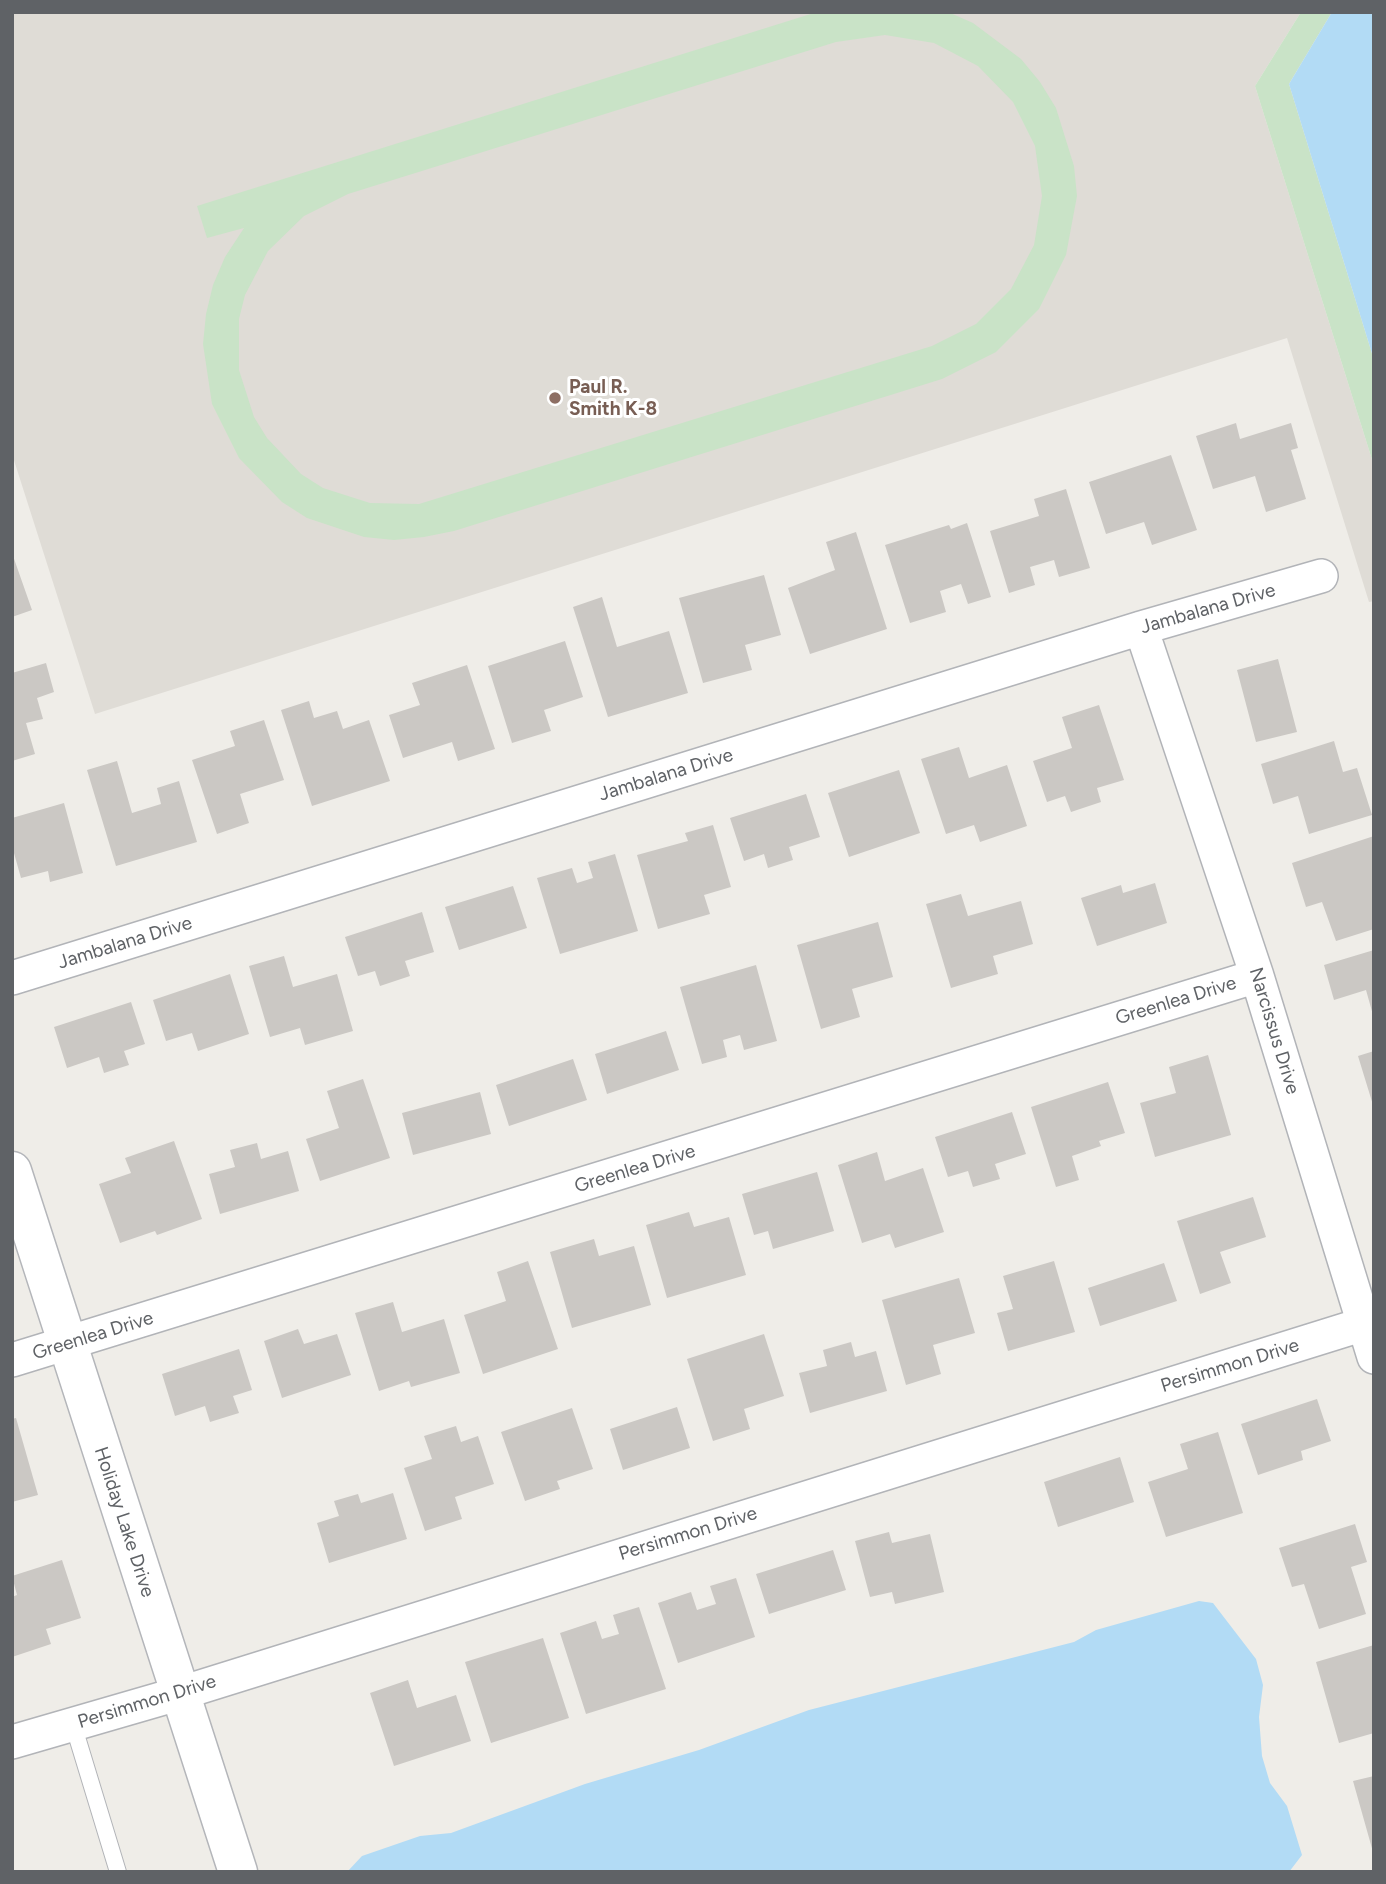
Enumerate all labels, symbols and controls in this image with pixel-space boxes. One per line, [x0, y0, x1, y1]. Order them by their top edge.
place label: Paul R. Smith K-8 [569, 376, 657, 420]
marker: Paul R. Smith K-8 [547, 390, 563, 406]
street label: Jambalana Drive [1138, 579, 1278, 639]
street label: Jambalana Drive [596, 744, 736, 806]
street label: Jambalana Drive [55, 912, 195, 974]
street label: Narcissus Drive [1244, 965, 1304, 1097]
street label: Greenlea Drive [1113, 972, 1239, 1030]
street label: Greenlea Drive [572, 1140, 698, 1198]
street label: Greenlea Drive [30, 1307, 156, 1365]
street label: Persimmon Drive [1158, 1334, 1302, 1398]
street label: Holiday Lake Drive [89, 1444, 159, 1600]
street label: Persimmon Drive [616, 1502, 760, 1566]
street label: Persimmon Drive [75, 1670, 219, 1734]

